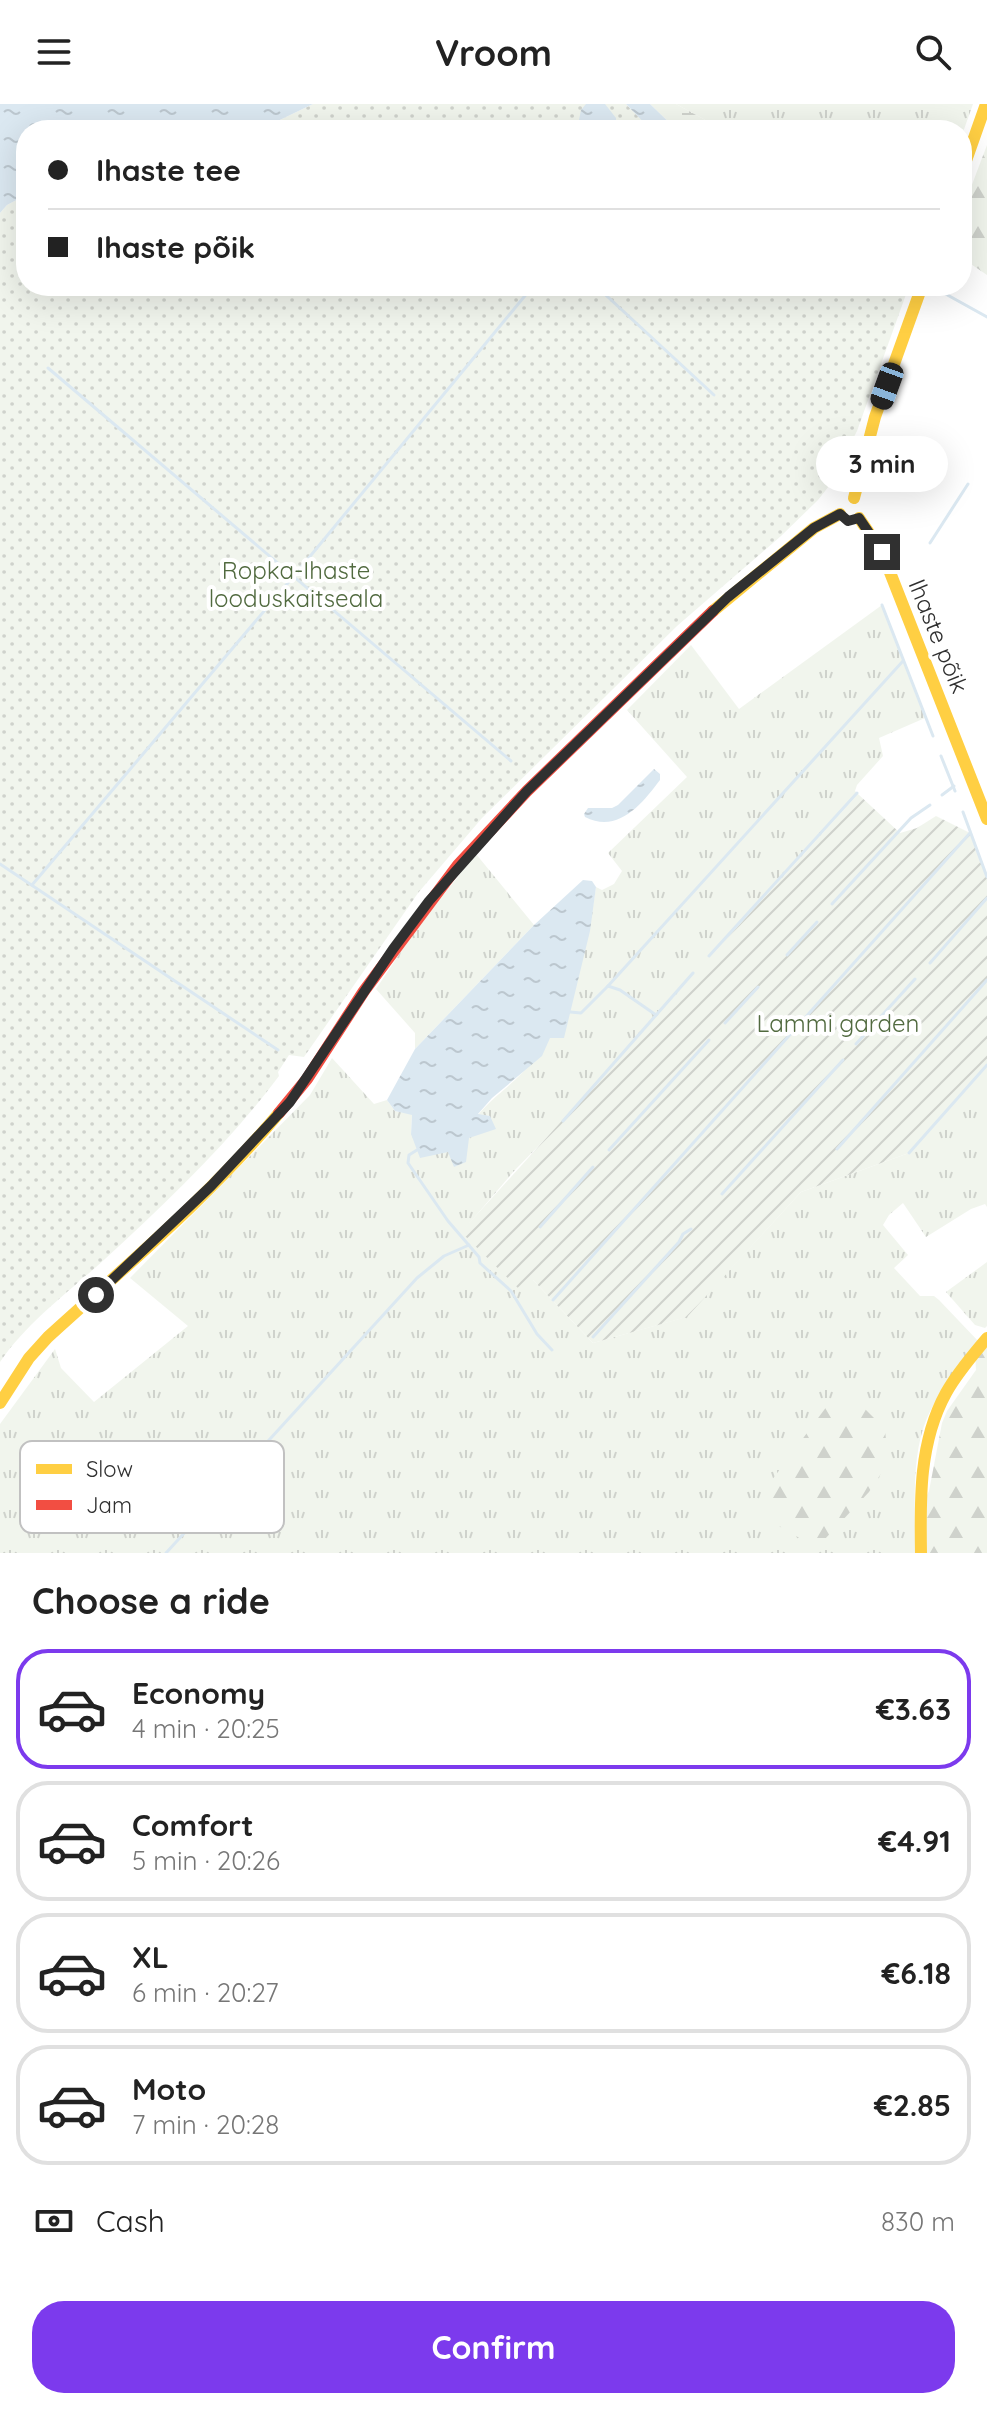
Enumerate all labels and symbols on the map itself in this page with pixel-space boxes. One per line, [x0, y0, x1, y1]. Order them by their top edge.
car [868, 359, 906, 413]
callout: 3 min [816, 436, 948, 492]
route end [864, 534, 900, 570]
park label: Ropka-Ihaste looduskaitseala [209, 555, 383, 613]
street label: Ihaste põik [903, 574, 975, 698]
park label: Lammi garden [757, 1008, 919, 1038]
route start [78, 1277, 114, 1313]
legend [20, 1441, 284, 1533]
text: Slow [86, 1455, 133, 1483]
text: Jam [86, 1491, 132, 1519]

